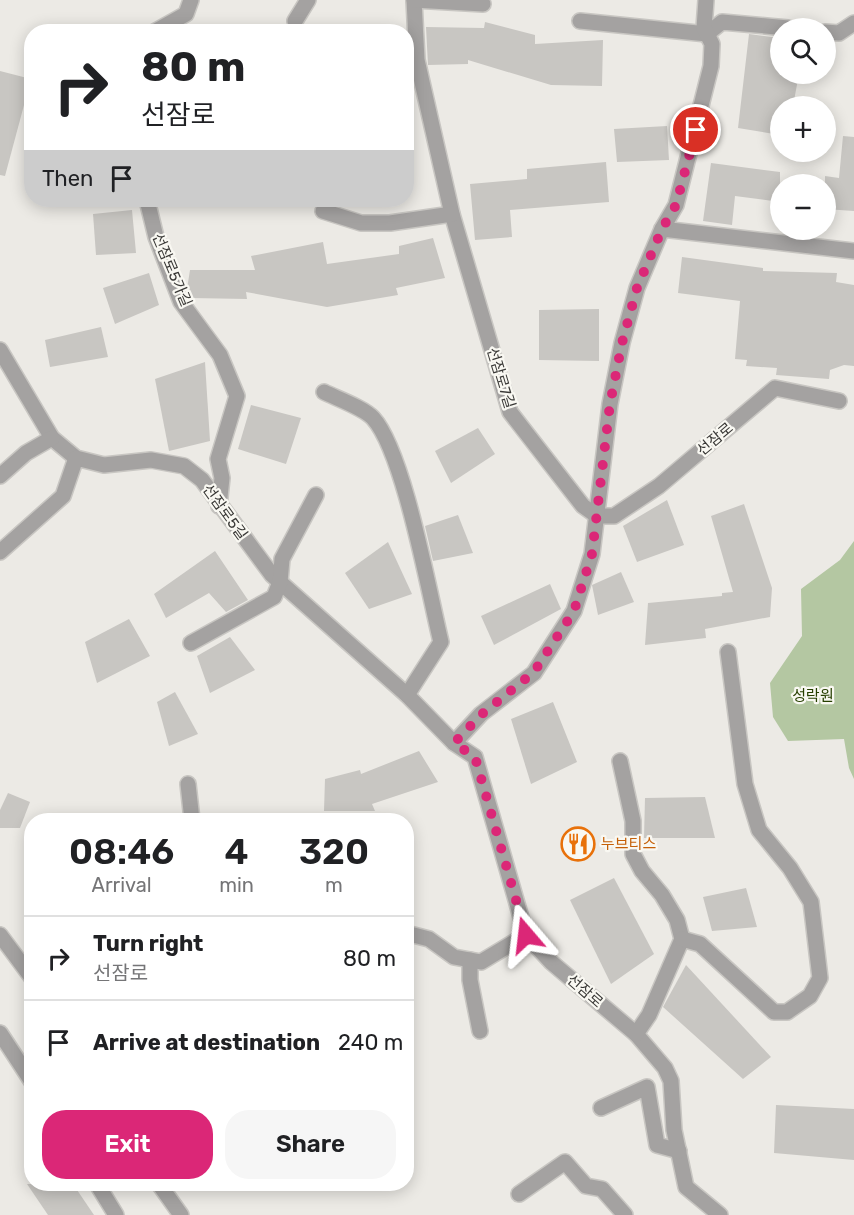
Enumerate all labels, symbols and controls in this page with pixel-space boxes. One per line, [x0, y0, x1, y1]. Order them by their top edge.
map controls [770, 18, 836, 240]
button: search [770, 18, 836, 84]
text: 80 m [141, 42, 245, 92]
icon: right [42, 48, 120, 126]
button: + [770, 96, 836, 162]
text: 선잠로 [141, 99, 216, 131]
pin [670, 104, 721, 155]
icon: arrive [679, 113, 712, 146]
icon: arrive [105, 162, 138, 195]
text: Then [42, 165, 93, 192]
button: − [770, 174, 836, 240]
street label: 선잠로5가길 [148, 231, 196, 309]
street label: 선잠로7길 [483, 345, 519, 411]
street label: 선잠로 [693, 419, 737, 459]
street label: 선잠로5길 [199, 481, 251, 543]
park label: 성락원 [792, 687, 834, 705]
restaurant icon: 누브티스 [560, 826, 596, 862]
text: 08:46 [69, 830, 174, 873]
text: 4 [225, 830, 249, 873]
text: 320 [299, 830, 369, 873]
place label: 누브티스 [601, 835, 656, 853]
text: Arrival [92, 873, 152, 897]
text: min [219, 873, 254, 897]
text: m [325, 873, 343, 897]
position arrow [494, 903, 558, 967]
text: Turn right [93, 930, 203, 957]
icon: right [42, 942, 75, 975]
text: 80 m [343, 945, 396, 972]
text: 선잠로 [93, 961, 148, 985]
street label: 선잠로 [563, 971, 607, 1011]
icon: arrive [42, 1026, 75, 1059]
text: Arrive at destination [93, 1029, 320, 1056]
text: 240 m [338, 1029, 403, 1056]
button: Exit [42, 1110, 213, 1179]
button: Share [225, 1110, 396, 1179]

